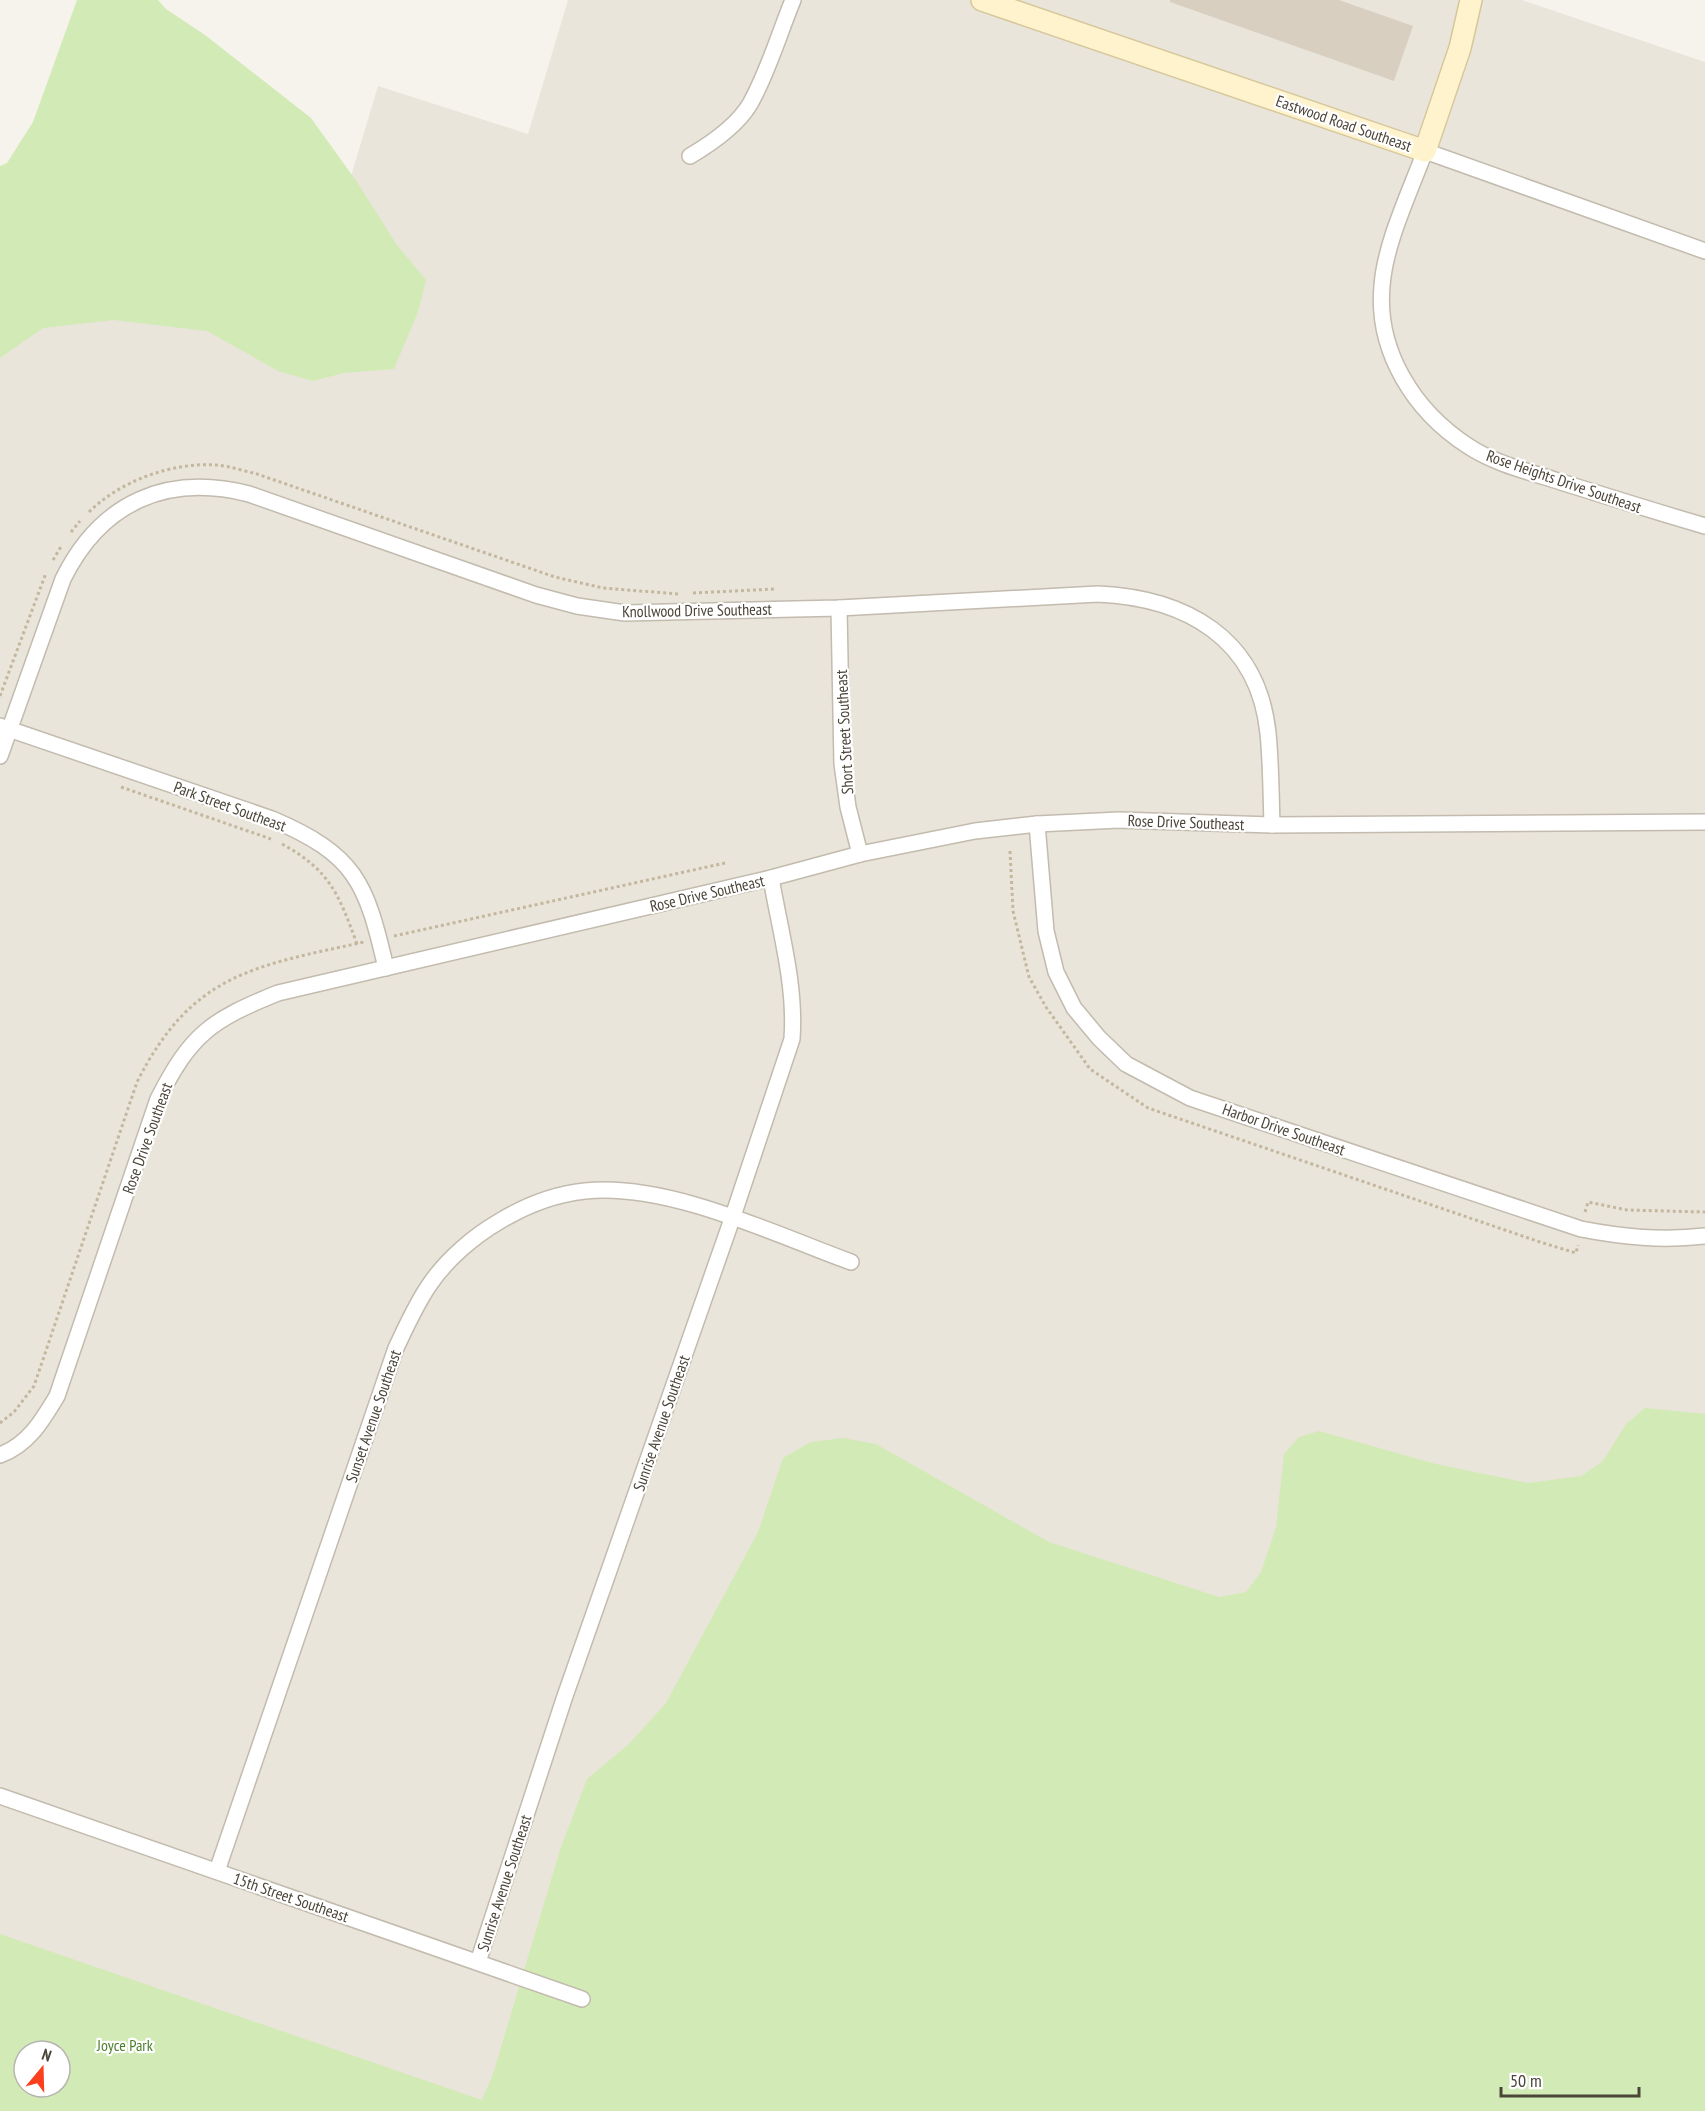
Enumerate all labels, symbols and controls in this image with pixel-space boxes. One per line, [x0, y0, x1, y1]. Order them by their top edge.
street label: Eastwood Road Southeast [1274, 90, 1415, 156]
street label: Rose Heights Drive Southeast [1484, 445, 1645, 517]
street label: Knollwood Drive Southeast [622, 599, 773, 621]
street label: Short Street Southeast [831, 669, 857, 795]
street label: Park Street Southeast [171, 776, 290, 836]
street label: Rose Drive Southeast [1127, 810, 1245, 834]
street label: Rose Drive Southeast [648, 870, 767, 916]
street label: Rose Drive Southeast [118, 1079, 177, 1196]
street label: Harbor Drive Southeast [1220, 1099, 1349, 1160]
street label: Sunset Avenue Southeast [341, 1346, 405, 1485]
street label: Sunrise Avenue Southeast [628, 1352, 694, 1494]
street label: Sunrise Avenue Southeast [472, 1812, 536, 1954]
street label: 15th Street Southeast [231, 1868, 352, 1926]
park label: Joyce Park [96, 2035, 154, 2055]
north arrow [12, 2039, 72, 2099]
text: N [40, 2044, 54, 2066]
scale bar [1501, 2060, 1639, 2098]
text: 50 m [1510, 2069, 1542, 2092]

